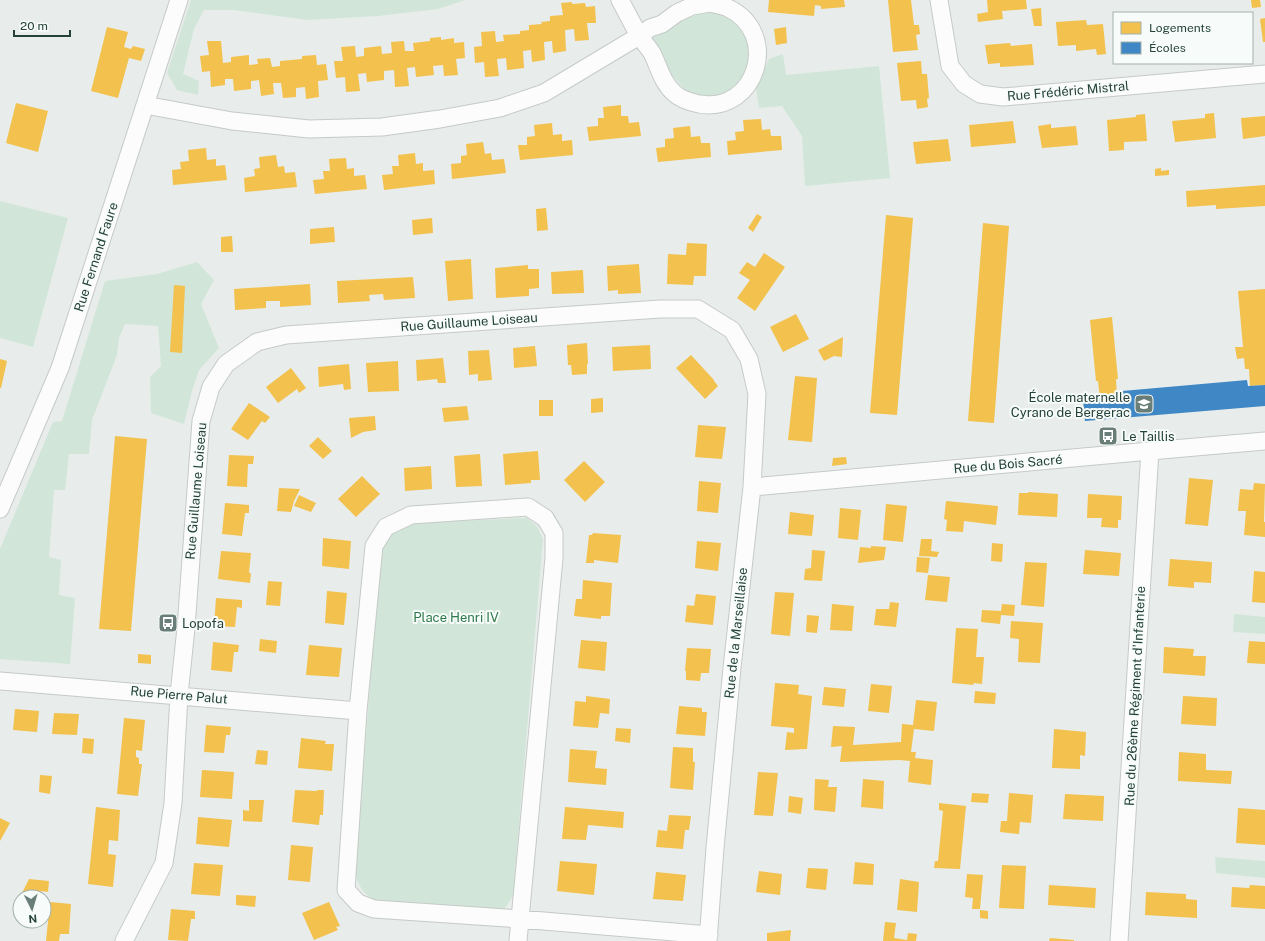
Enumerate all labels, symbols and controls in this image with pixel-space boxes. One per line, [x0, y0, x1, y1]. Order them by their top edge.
scale bar [14, 12, 70, 38]
legend [1113, 12, 1253, 64]
text: 20 m [20, 19, 48, 33]
text: Logements [1149, 21, 1211, 35]
text: Écoles [1149, 41, 1186, 55]
street label: Rue Frédéric Mistral [1006, 78, 1130, 104]
street label: Rue Fernand Faure [71, 200, 121, 314]
street label: Rue Guillaume Loiseau [400, 310, 538, 334]
place label: École maternelle Cyrano de Bergerac [1011, 389, 1130, 420]
school or university icon: École maternelle Cyrano de Bergerac [1133, 393, 1155, 415]
street label: Rue Guillaume Loiseau [183, 422, 209, 560]
bus stop icon: Le Taillis [1097, 425, 1119, 447]
place label: Le Taillis [1122, 429, 1175, 444]
street label: Rue du Bois Sacré [953, 452, 1063, 476]
street label: Rue de la Marseillaise [722, 567, 750, 699]
street label: Rue du 26ème Régiment d'Infanterie [1122, 586, 1148, 806]
park label: Place Henri IV [413, 610, 499, 625]
bus stop icon: Lopofa [157, 612, 179, 634]
place label: Lopofa [182, 616, 224, 631]
street label: Rue Pierre Palut [130, 683, 228, 707]
north arrow [12, 889, 52, 929]
text: N [28, 913, 38, 925]

